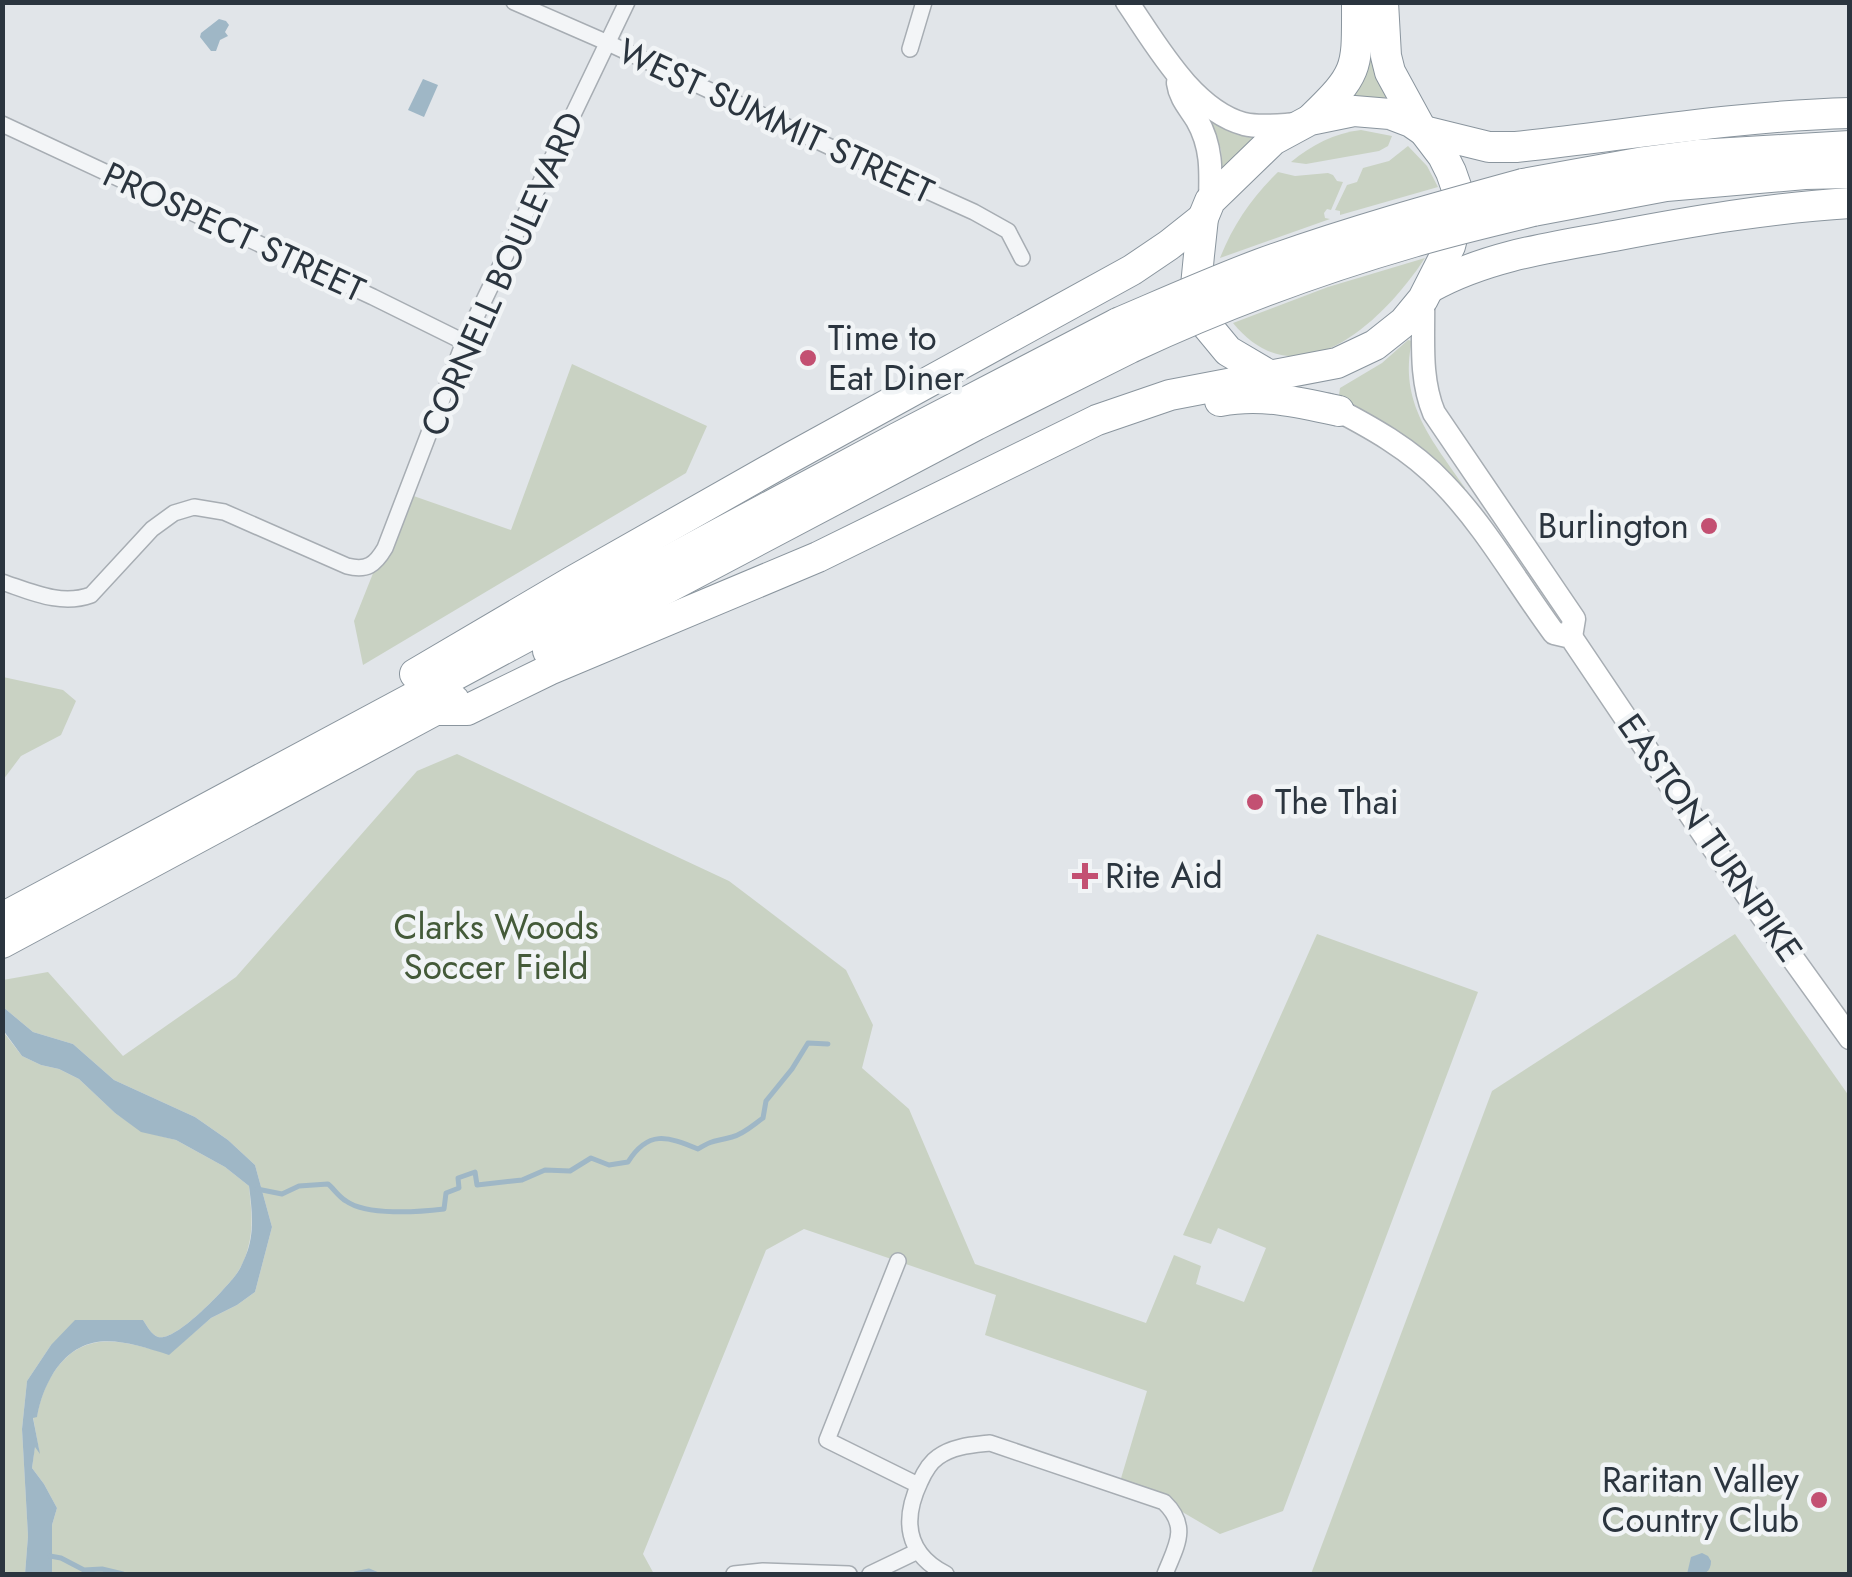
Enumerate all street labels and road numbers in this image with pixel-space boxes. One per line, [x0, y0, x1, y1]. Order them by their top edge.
street label: WEST SUMMIT STREET [610, 26, 942, 216]
street label: CORNELL BOULEVARD [408, 104, 596, 444]
street label: PROSPECT STREET [95, 149, 373, 315]
street label: EASTON TURNPIKE [1605, 704, 1815, 972]

